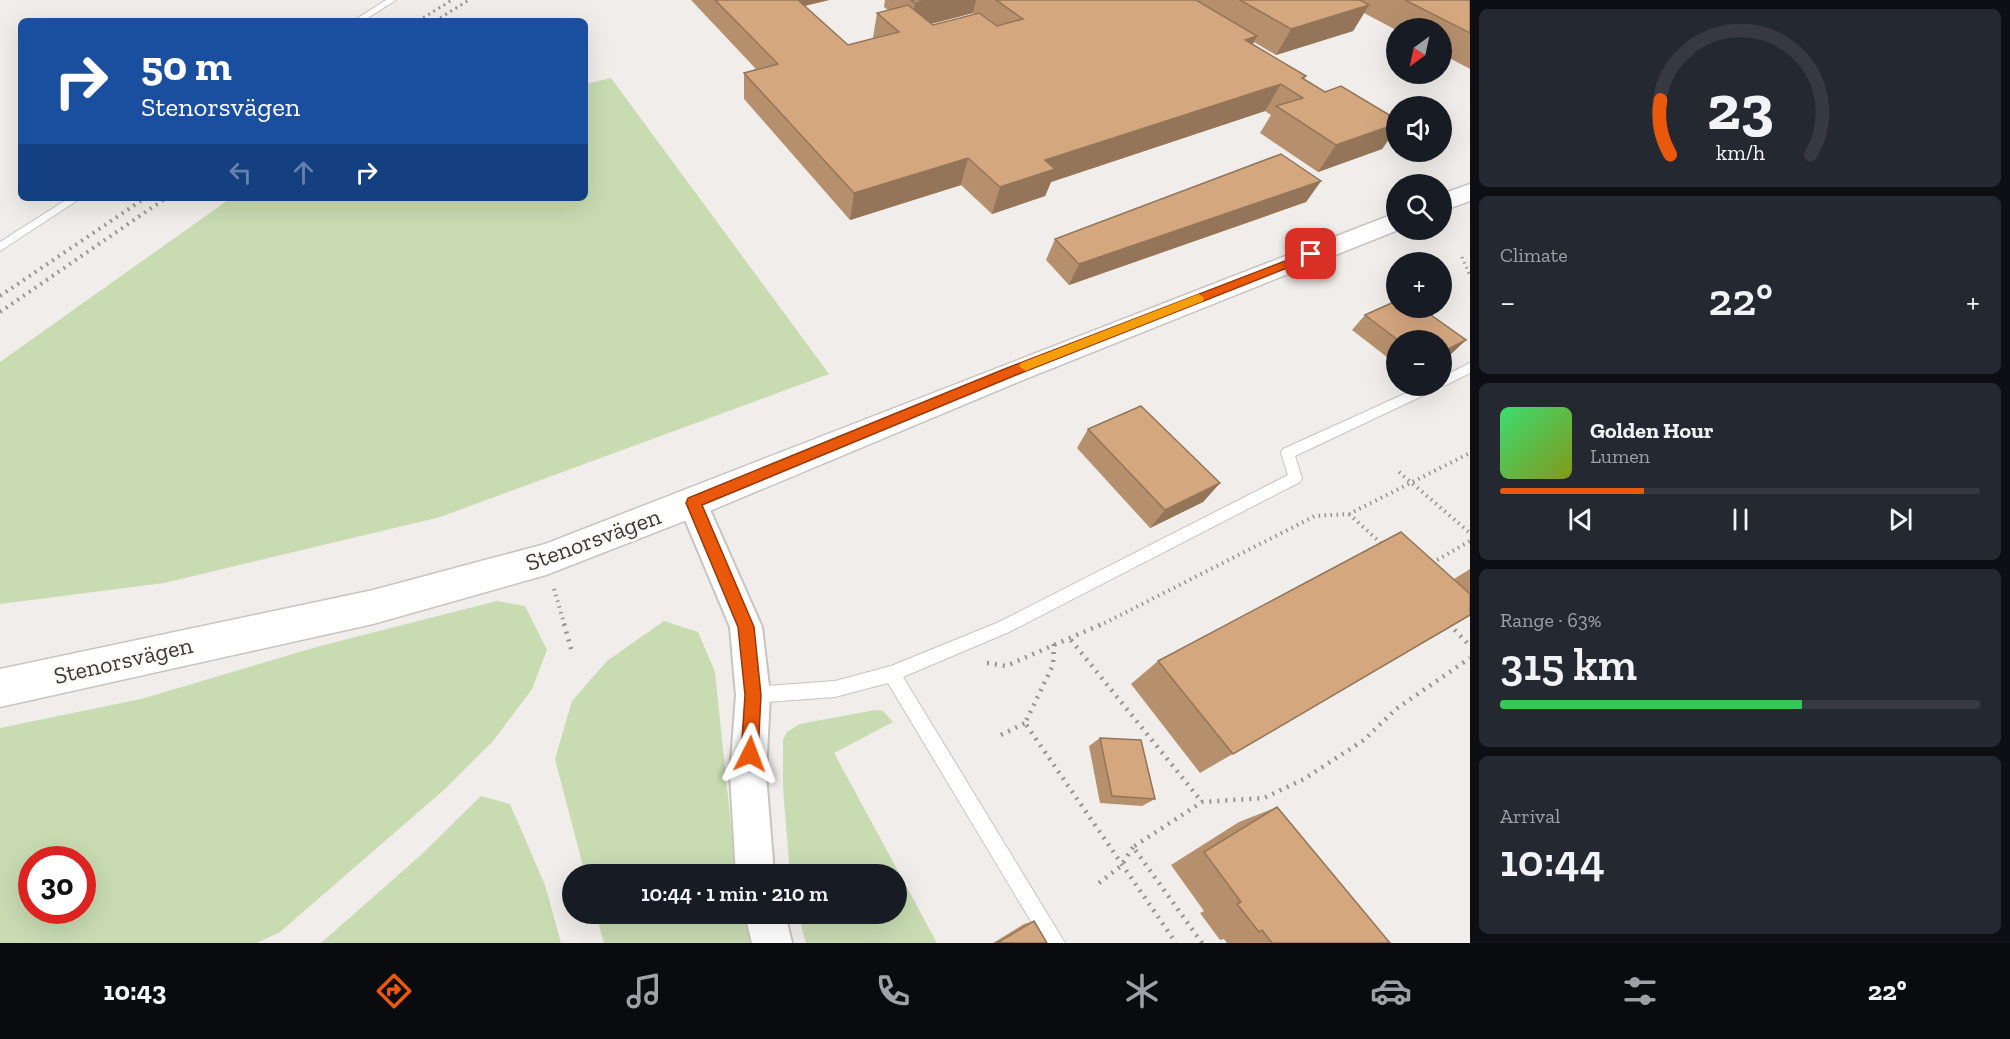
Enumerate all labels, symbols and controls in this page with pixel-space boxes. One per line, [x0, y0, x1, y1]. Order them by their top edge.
north arrow [1386, 18, 1452, 84]
map controls [1386, 18, 1452, 396]
text: 50 m [141, 40, 232, 91]
icon: right [42, 42, 120, 120]
text: 23 [1707, 70, 1773, 145]
text: Stenorsvägen [141, 91, 300, 123]
button: sound [1386, 96, 1452, 162]
text: km/h [1716, 140, 1764, 165]
icon: left [224, 156, 257, 189]
icon: ahead [287, 156, 320, 189]
icon: right [350, 156, 383, 189]
button: search [1386, 174, 1452, 240]
pin [1285, 228, 1336, 279]
icon: arrive [1294, 237, 1327, 270]
text: Climate [1500, 243, 1568, 267]
button: + [1386, 252, 1452, 318]
text: 22° [1709, 273, 1773, 327]
text: − [1500, 282, 1515, 321]
text: + [1966, 282, 1980, 321]
button: − [1386, 330, 1452, 396]
text: Golden Hour [1590, 417, 1714, 444]
text: Lumen [1590, 444, 1650, 468]
street label: Stenorsvägen [521, 501, 665, 577]
icon: previous [1564, 503, 1597, 536]
icon: pause [1724, 503, 1757, 536]
icon: next [1884, 503, 1917, 536]
text: Range · 63% [1500, 608, 1601, 632]
street label: Stenorsvägen [51, 630, 195, 690]
text: 315 km [1500, 638, 1637, 692]
position arrow [718, 722, 782, 786]
text: Arrival [1500, 804, 1560, 828]
text: 10:44 [1500, 834, 1605, 888]
speed limit sign: 30 [18, 846, 96, 924]
text: 10:44 · 1 min · 210 m [641, 880, 828, 907]
icon: directions [373, 970, 415, 1012]
icon: music [623, 970, 665, 1012]
icon: phone [872, 970, 914, 1012]
icon: climate [1121, 970, 1163, 1012]
icon: car [1370, 970, 1412, 1012]
icon: filters [1619, 970, 1661, 1012]
text: 10:43 [104, 975, 166, 1007]
text: 22° [1868, 975, 1906, 1007]

